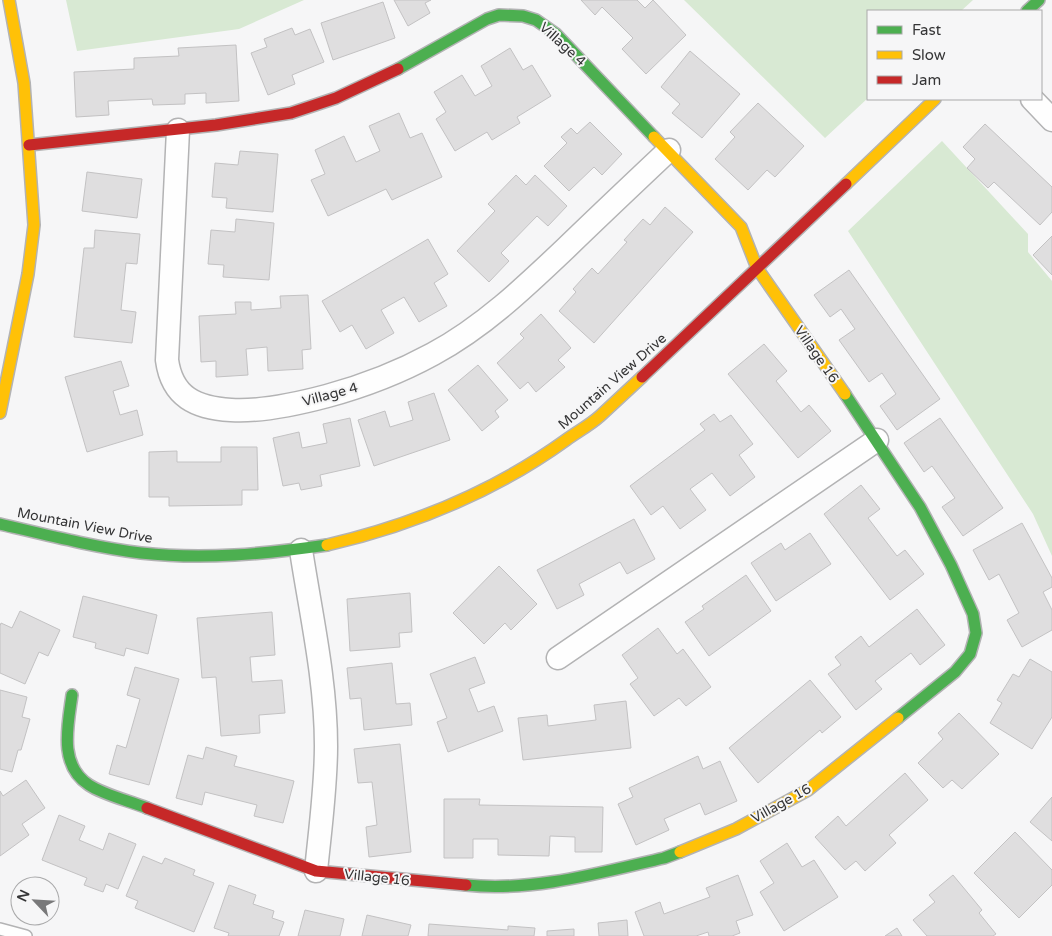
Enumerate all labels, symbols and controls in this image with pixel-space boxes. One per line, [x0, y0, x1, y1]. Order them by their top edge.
legend [867, 10, 1042, 100]
street label: Village 4 [536, 19, 590, 70]
text: Fast [912, 21, 942, 39]
text: Slow [912, 46, 946, 64]
text: Jam [912, 71, 941, 89]
street label: Village 16 [791, 322, 843, 386]
street label: Mountain View Drive [555, 330, 670, 433]
street label: Village 4 [300, 379, 360, 410]
street label: Mountain View Drive [16, 504, 154, 547]
street label: Village 16 [748, 780, 814, 827]
street label: Village 16 [343, 866, 411, 889]
north arrow [10, 876, 60, 926]
text: N [14, 887, 34, 904]

